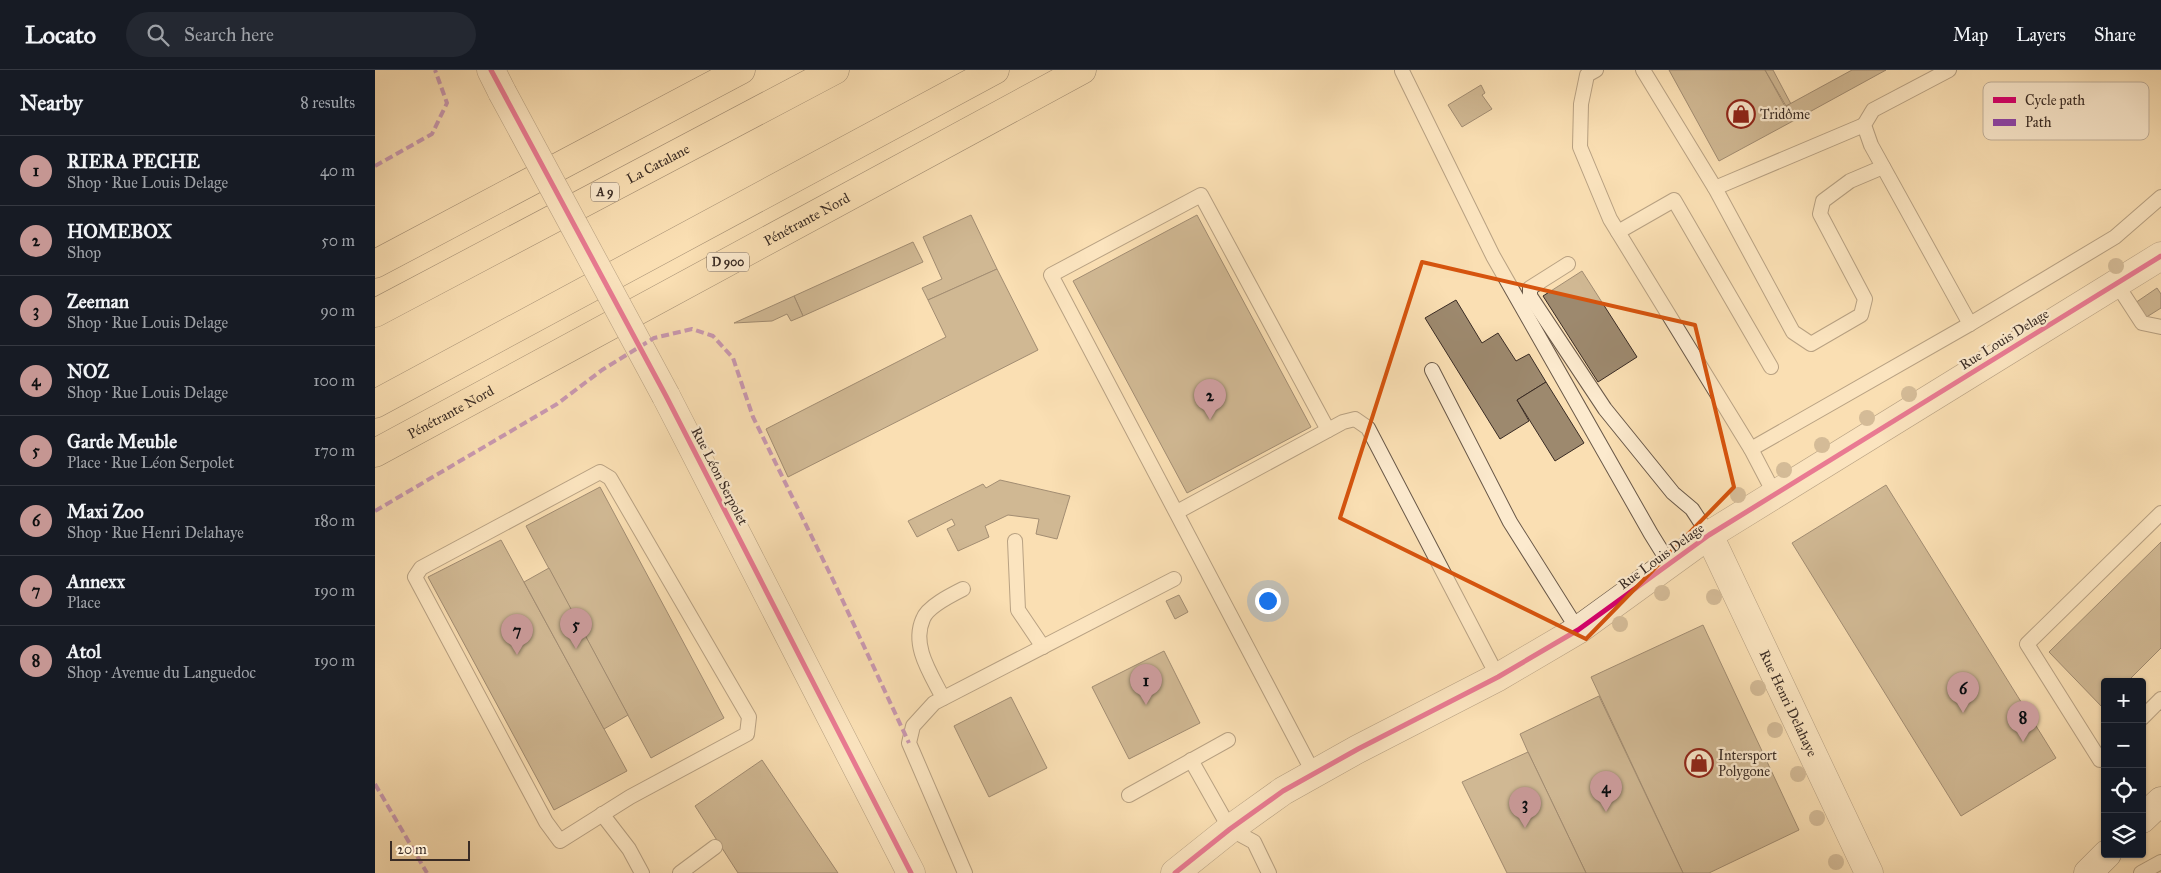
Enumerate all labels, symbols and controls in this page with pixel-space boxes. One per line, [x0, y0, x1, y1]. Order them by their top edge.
search box [126, 12, 476, 57]
text: Locato [25, 20, 96, 50]
icon: search [144, 21, 172, 49]
text: Search here [184, 23, 274, 46]
text: Map [1953, 24, 1988, 46]
text: Layers [2016, 24, 2066, 46]
text: Share [2094, 24, 2136, 46]
legend [1983, 82, 2149, 140]
text: Nearby [20, 90, 83, 116]
text: Cycle path [2025, 92, 2085, 109]
text: 8 results [300, 93, 355, 112]
shop icon: Tridôme [1726, 99, 1756, 129]
place label: Tridôme [1760, 106, 1810, 123]
text: Path [2025, 114, 2052, 131]
street label: La Catalane [624, 140, 693, 188]
text: RIERA PECHE [67, 150, 200, 173]
text: 1 [33, 161, 39, 180]
text: 40 m [320, 161, 355, 180]
text: Shop · Rue Louis Delage [67, 173, 228, 192]
road number: A 9 [591, 182, 619, 202]
street label: Pénétrante Nord [761, 189, 853, 250]
text: HOMEBOX [67, 220, 172, 243]
text: 2 [32, 231, 40, 250]
text: 50 m [321, 231, 355, 250]
text: Shop [67, 243, 101, 262]
road number: D 900 [707, 252, 749, 272]
text: Zeeman [67, 290, 129, 313]
text: 3 [33, 301, 39, 320]
text: 90 m [320, 301, 355, 320]
street label: Rue Louis Delage [1957, 305, 2052, 374]
text: Shop · Rue Louis Delage [67, 313, 228, 332]
text: NOZ [67, 360, 109, 383]
text: 4 [32, 371, 40, 390]
text: 100 m [313, 371, 355, 390]
pin: 2 [1194, 379, 1226, 420]
street label: Pénétrante Nord [405, 382, 497, 443]
text: Shop · Rue Louis Delage [67, 383, 228, 402]
street label: Rue Léon Serpolet [688, 424, 752, 528]
text: Garde Meuble [67, 430, 177, 453]
text: 5 [32, 441, 40, 460]
text: 170 m [314, 441, 355, 460]
text: Place · Rue Léon Serpolet [67, 453, 234, 472]
text: Maxi Zoo [67, 500, 144, 523]
text: 6 [32, 511, 40, 530]
text: 180 m [314, 511, 355, 530]
street label: Rue Louis Delage [1615, 519, 1708, 593]
text: Shop · Rue Henri Delahaye [67, 523, 244, 542]
text: Annexx [67, 570, 125, 593]
text: 7 [32, 581, 40, 600]
text: 190 m [314, 581, 355, 600]
your location [1255, 588, 1281, 614]
text: Place [67, 593, 101, 612]
pin: 5 [560, 608, 592, 649]
pin: 7 [501, 614, 533, 655]
text: Atol [67, 640, 101, 663]
street label: Rue Henri Delahaye [1756, 647, 1821, 760]
text: 8 [32, 651, 40, 670]
text: 190 m [314, 651, 355, 670]
text: Shop · Avenue du Languedoc [67, 663, 256, 682]
pin: 1 [1130, 664, 1162, 705]
pin: 6 [1947, 672, 1979, 713]
map controls [2101, 678, 2146, 858]
button: + [2101, 678, 2146, 723]
pin: 8 [2007, 701, 2039, 742]
button: − [2101, 723, 2146, 768]
place label: Intersport Polygone [1718, 747, 1777, 780]
shop icon: Intersport Polygone [1684, 748, 1714, 778]
button: locate [2101, 768, 2146, 813]
pin: 4 [1590, 771, 1622, 812]
pin: 3 [1509, 787, 1541, 828]
button: layers [2101, 813, 2146, 858]
scale bar [390, 838, 470, 861]
text: 20 m [397, 841, 427, 858]

